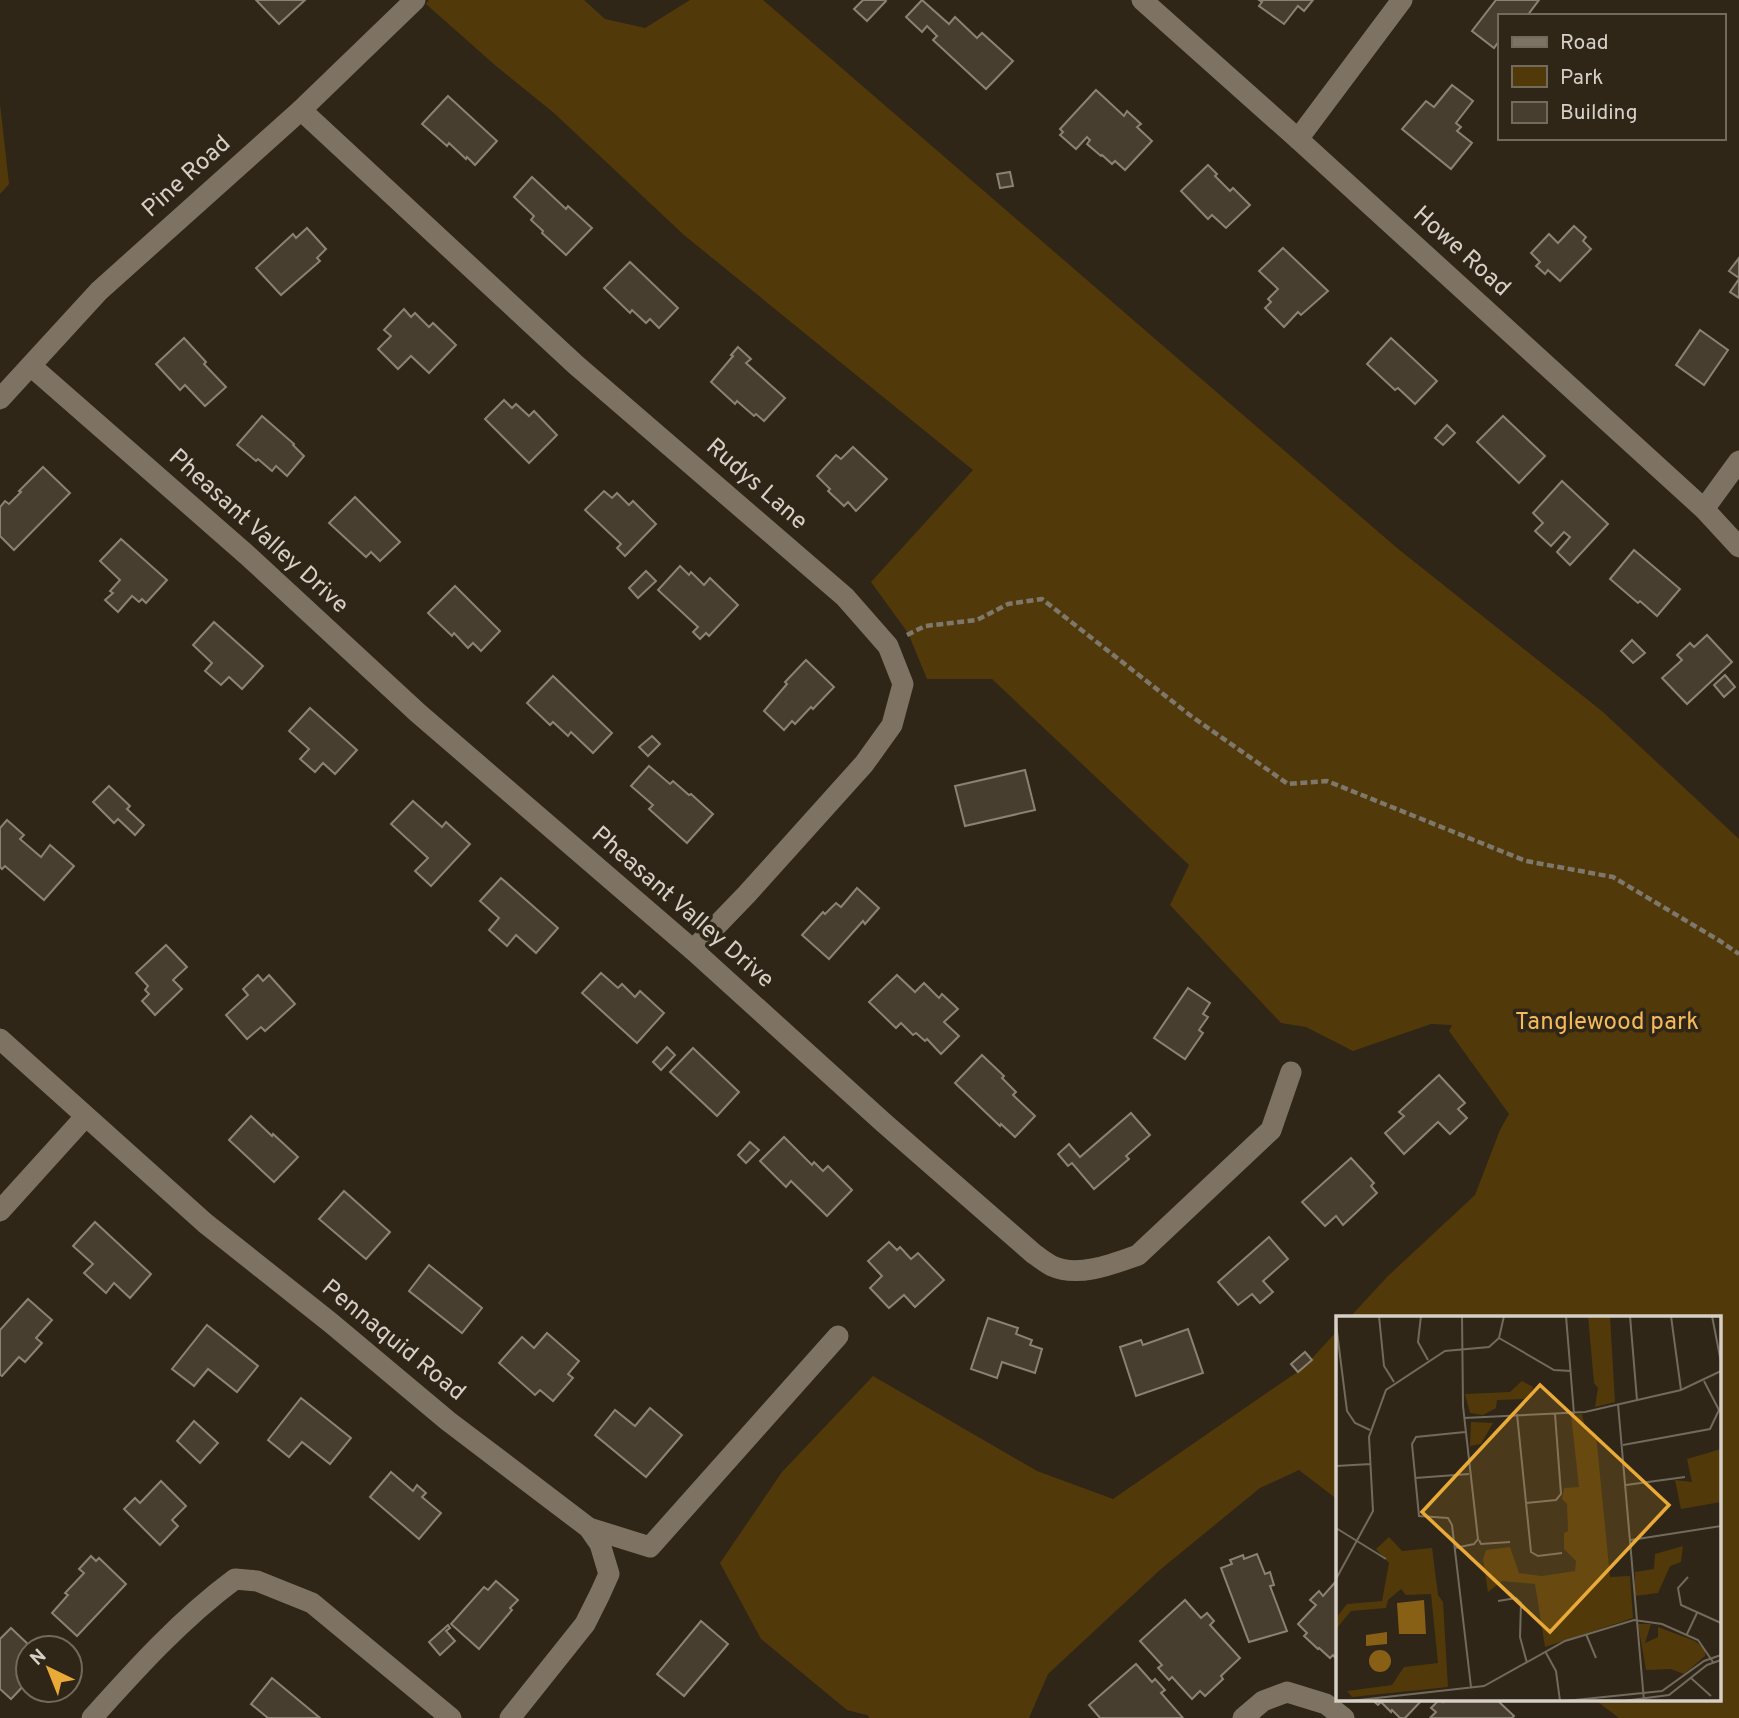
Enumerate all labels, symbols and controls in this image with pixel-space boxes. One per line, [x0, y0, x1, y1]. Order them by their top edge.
legend [1498, 14, 1725, 140]
text: Road [1560, 30, 1609, 57]
text: Park [1560, 65, 1603, 92]
text: Building [1560, 100, 1638, 127]
street label: Pine Road [136, 129, 238, 225]
street label: Howe Road [1406, 200, 1516, 304]
street label: Rudys Lane [699, 433, 813, 537]
street label: Pheasant Valley Drive [162, 443, 354, 621]
street label: Pheasant Valley Drive [585, 821, 779, 995]
park label: Tanglewood park [1515, 1008, 1699, 1038]
street label: Pennaquid Road [315, 1274, 471, 1408]
inset map [1336, 1316, 1722, 1700]
north arrow [14, 1634, 84, 1704]
text: N [26, 1645, 52, 1671]

